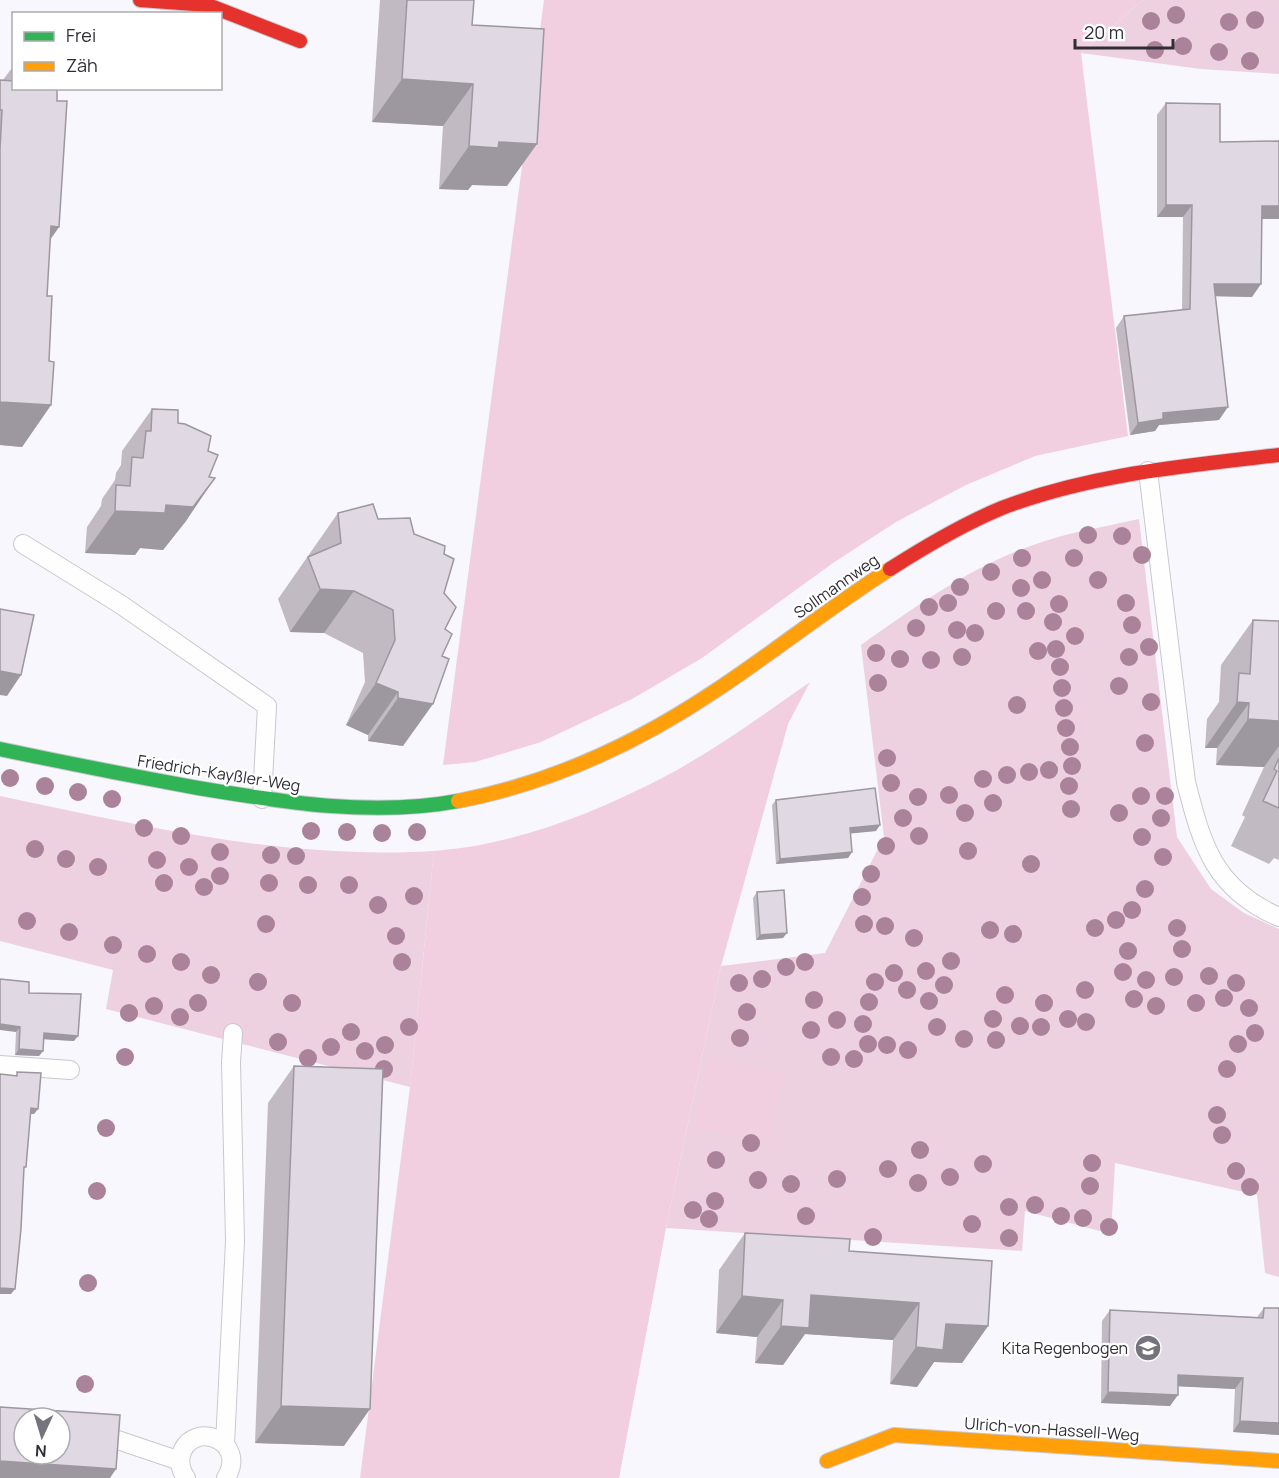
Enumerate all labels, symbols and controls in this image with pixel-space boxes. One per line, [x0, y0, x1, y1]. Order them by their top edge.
legend [12, 12, 222, 90]
scale bar [1075, 12, 1172, 50]
text: 20 m [1084, 20, 1124, 44]
text: Frei [66, 23, 96, 47]
text: Zäh [66, 53, 98, 77]
street label: Sollmannweg [789, 549, 883, 623]
street label: Friedrich-Kayßler-Weg [136, 749, 302, 797]
school or university icon: Kita Regenbogen [1133, 1333, 1163, 1363]
place label: Kita Regenbogen [1002, 1337, 1128, 1359]
north arrow [12, 1406, 72, 1466]
street label: Ulrich-von-Hassell-Weg [964, 1412, 1140, 1446]
text: N [34, 1440, 47, 1462]

